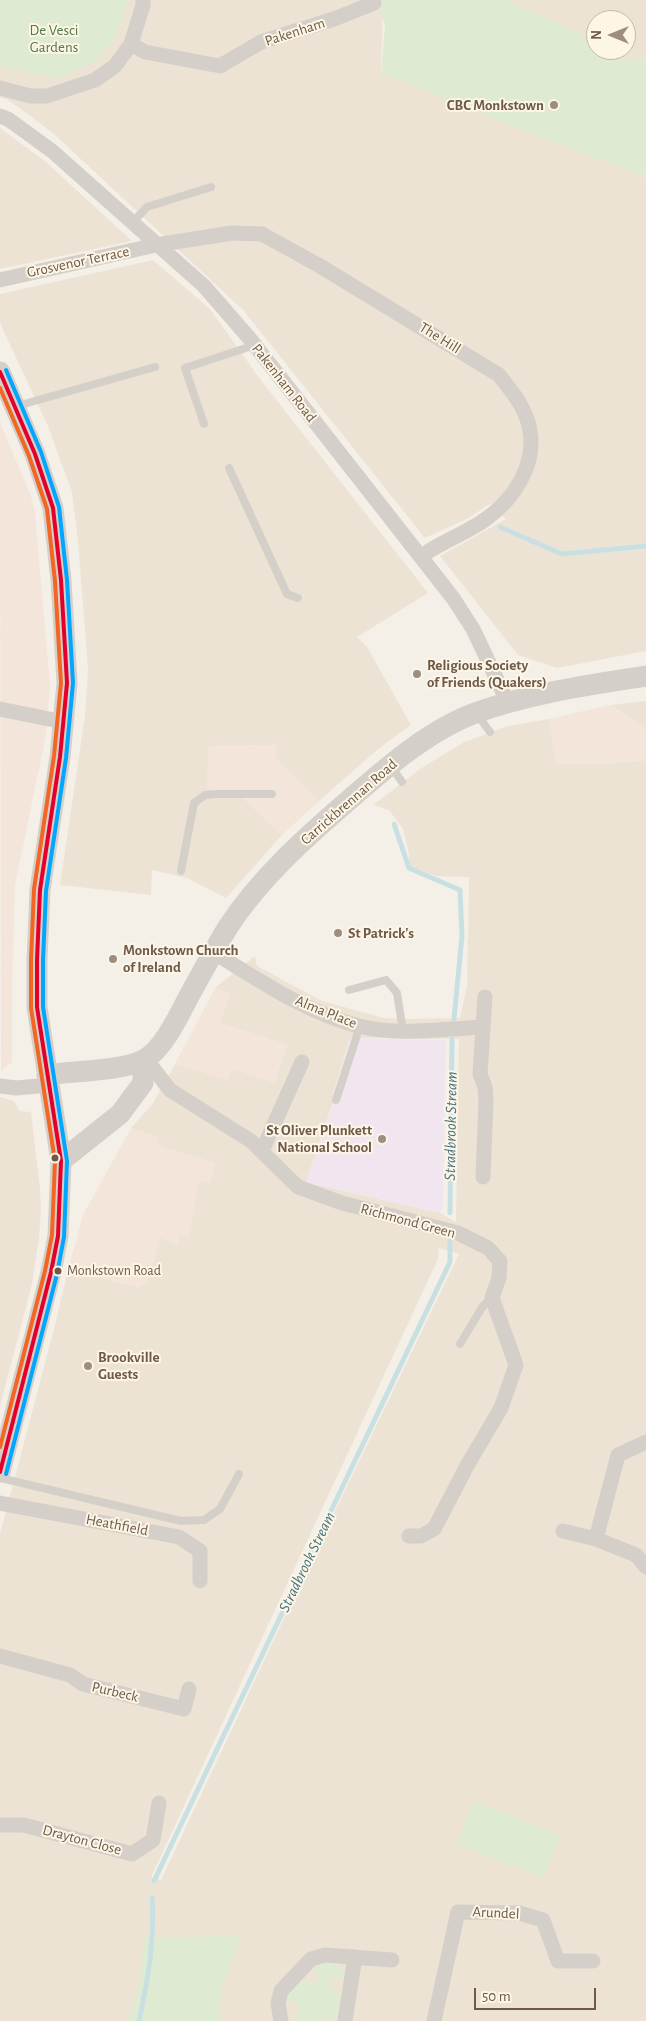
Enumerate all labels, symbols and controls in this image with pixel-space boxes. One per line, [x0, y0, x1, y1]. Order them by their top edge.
north arrow [586, 10, 636, 60]
street label: Pakenham [263, 14, 327, 50]
park label: De Vesci Gardens [30, 21, 78, 56]
text: N [590, 30, 604, 40]
place label: CBC Monkstown [447, 96, 544, 114]
marker: CBC Monkstown [548, 99, 560, 111]
street label: Grosvenor Terrace [25, 242, 131, 282]
street label: The Hill [416, 318, 464, 358]
street label: Pakenham Road [248, 340, 320, 426]
place label: Religious Society of Friends (Quakers) [427, 656, 547, 691]
marker: Religious Society of Friends (Quakers) [411, 668, 423, 680]
street label: Carrickbrennan Road [297, 755, 401, 849]
place label: St Patrick's [348, 924, 414, 942]
marker: St Patrick's [332, 927, 344, 939]
place label: Monkstown Church of Ireland [123, 941, 238, 976]
marker: Monkstown Church of Ireland [107, 953, 119, 965]
street label: Alma Place [293, 992, 359, 1032]
water label: Stradbrook Stream [440, 1071, 462, 1181]
place label: St Oliver Plunkett National School [266, 1121, 372, 1156]
marker: St Oliver Plunkett National School [376, 1133, 388, 1145]
unlabelled marker [50, 1153, 60, 1163]
street label: Richmond Green [358, 1200, 458, 1242]
place label: Monkstown Road [67, 1263, 161, 1279]
marker: Monkstown Road [53, 1266, 63, 1276]
place label: Brookville Guests [98, 1348, 160, 1383]
marker: Brookville Guests [82, 1360, 94, 1372]
water label: Stradbrook Stream [274, 1509, 340, 1615]
street label: Heathfield [84, 1510, 150, 1540]
street label: Purbeck [90, 1678, 140, 1706]
street label: Drayton Close [41, 1821, 123, 1859]
street label: Arundel [472, 1903, 520, 1923]
scale bar [476, 1978, 598, 2010]
text: 50 m [482, 1989, 511, 2004]

